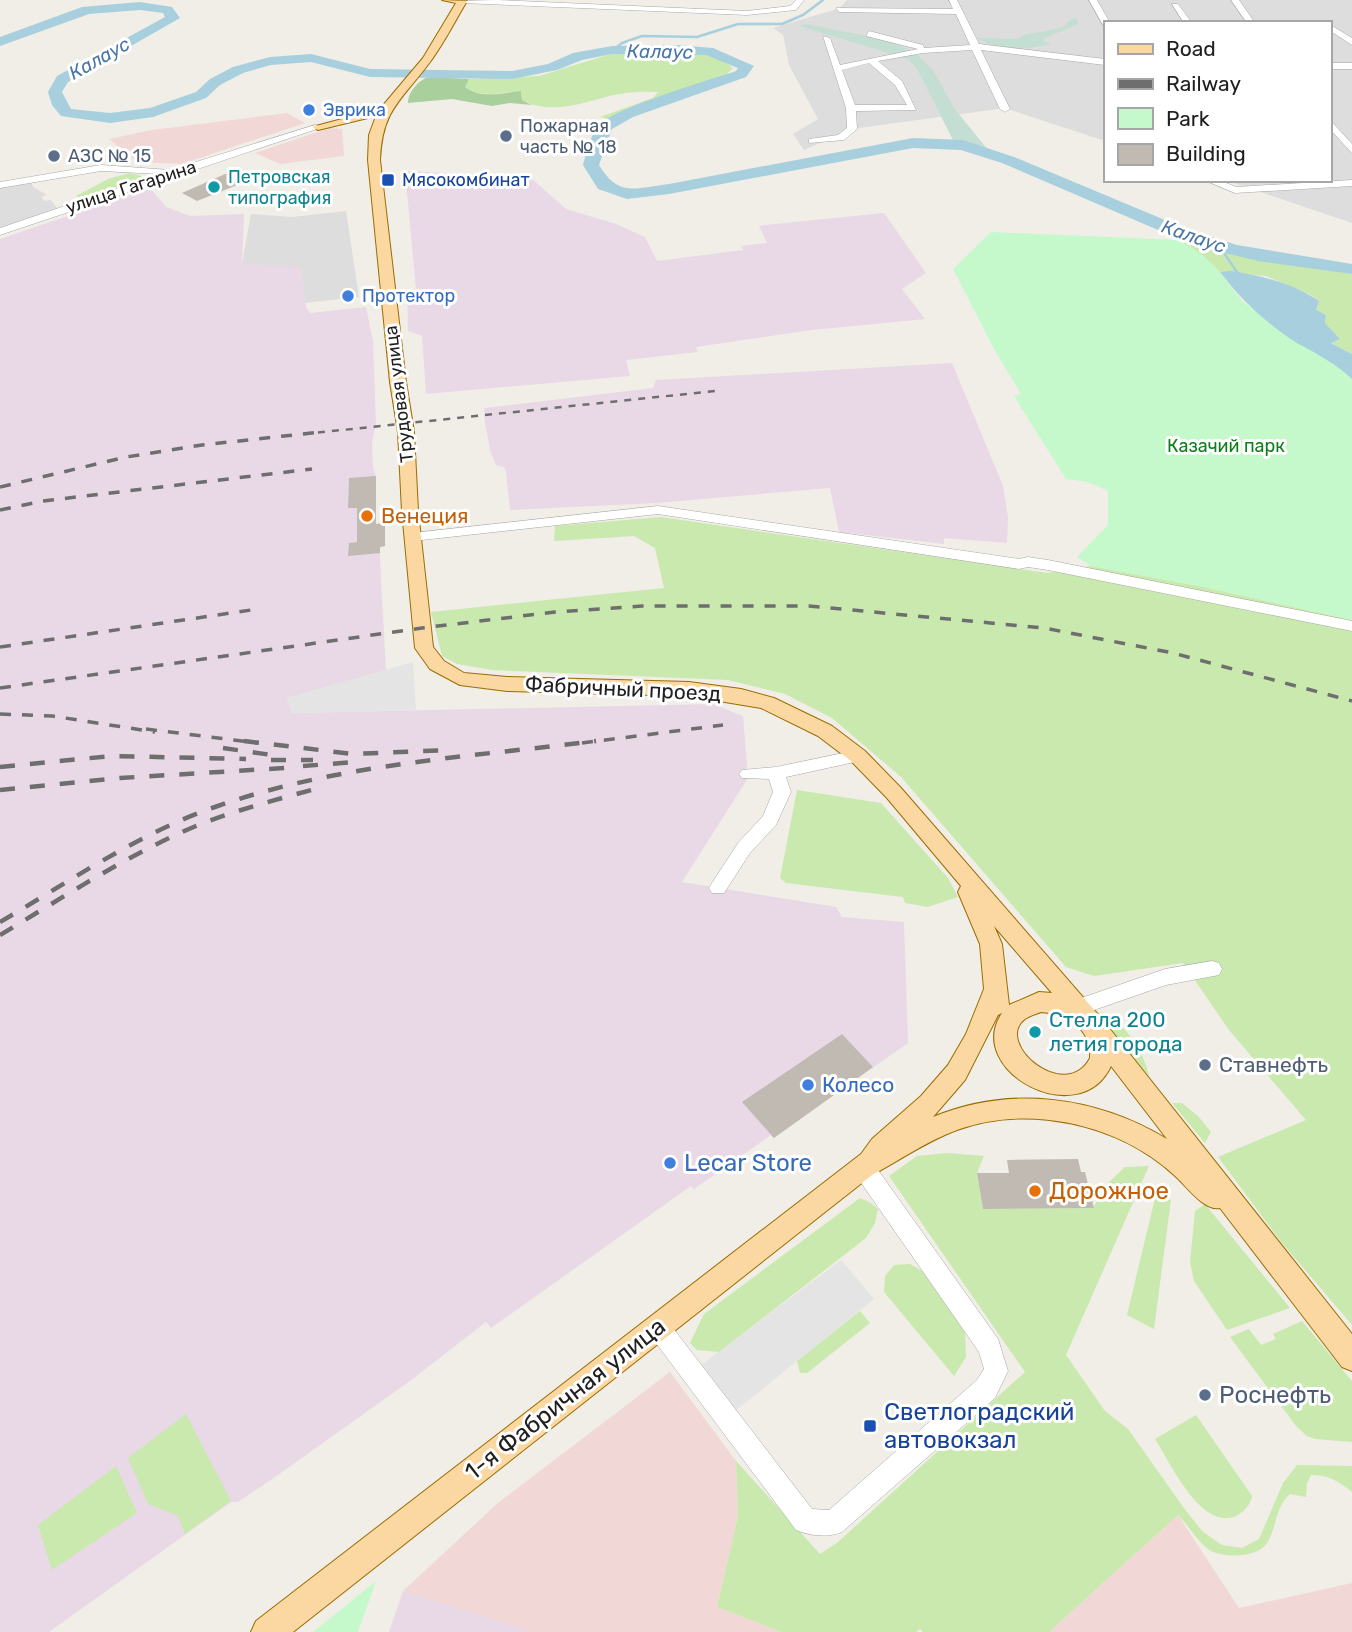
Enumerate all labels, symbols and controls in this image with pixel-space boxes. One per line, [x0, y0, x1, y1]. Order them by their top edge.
legend [1104, 21, 1331, 182]
water label: Калаус [65, 32, 134, 85]
text: Road [1166, 36, 1216, 61]
water label: Калаус [627, 39, 693, 64]
text: Railway [1166, 71, 1241, 96]
place label: Эврика [323, 99, 386, 121]
marker: Эврика [301, 102, 317, 118]
text: Park [1166, 106, 1210, 131]
place label: Пожарная часть № 18 [520, 115, 617, 158]
marker: Пожарная часть № 18 [498, 128, 514, 144]
text: Building [1166, 141, 1246, 166]
place label: АЗС № 15 [68, 145, 151, 167]
marker: АЗС № 15 [46, 148, 62, 164]
street label: улица Гагарина [63, 156, 199, 218]
place label: Петровская типография [228, 166, 331, 209]
place label: Мясокомбинат [402, 169, 530, 191]
marker: Мясокомбинат [380, 172, 396, 188]
marker: Петровская типография [206, 179, 222, 195]
water label: Калаус [1159, 215, 1229, 258]
place label: Протектор [362, 285, 455, 307]
marker: Протектор [340, 288, 356, 304]
street label: Трудовая улица [380, 324, 418, 464]
park label: Казачий парк [1167, 435, 1285, 457]
place label: Венеция [381, 503, 469, 528]
marker: Венеция [359, 508, 375, 524]
street label: Фабричный проезд [524, 671, 722, 706]
place label: Стелла 200 летия города [1049, 1007, 1183, 1056]
marker: Стелла 200 летия города [1027, 1024, 1043, 1040]
place label: Ставнефть [1219, 1052, 1328, 1077]
marker: Ставнефть [1197, 1057, 1213, 1073]
place label: Колесо [822, 1072, 894, 1097]
marker: Колесо [800, 1077, 816, 1093]
place label: Lecar Store [684, 1149, 812, 1177]
marker: Lecar Store [662, 1155, 678, 1171]
place label: Дорожное [1049, 1177, 1169, 1205]
marker: Дорожное [1027, 1183, 1043, 1199]
street label: 1-я Фабричная улица [459, 1312, 671, 1486]
place label: Роснефть [1219, 1381, 1331, 1409]
marker: Роснефть [1197, 1387, 1213, 1403]
place label: Светлоградский автовокзал [884, 1398, 1075, 1454]
marker: Светлоградский автовокзал [862, 1418, 878, 1434]

